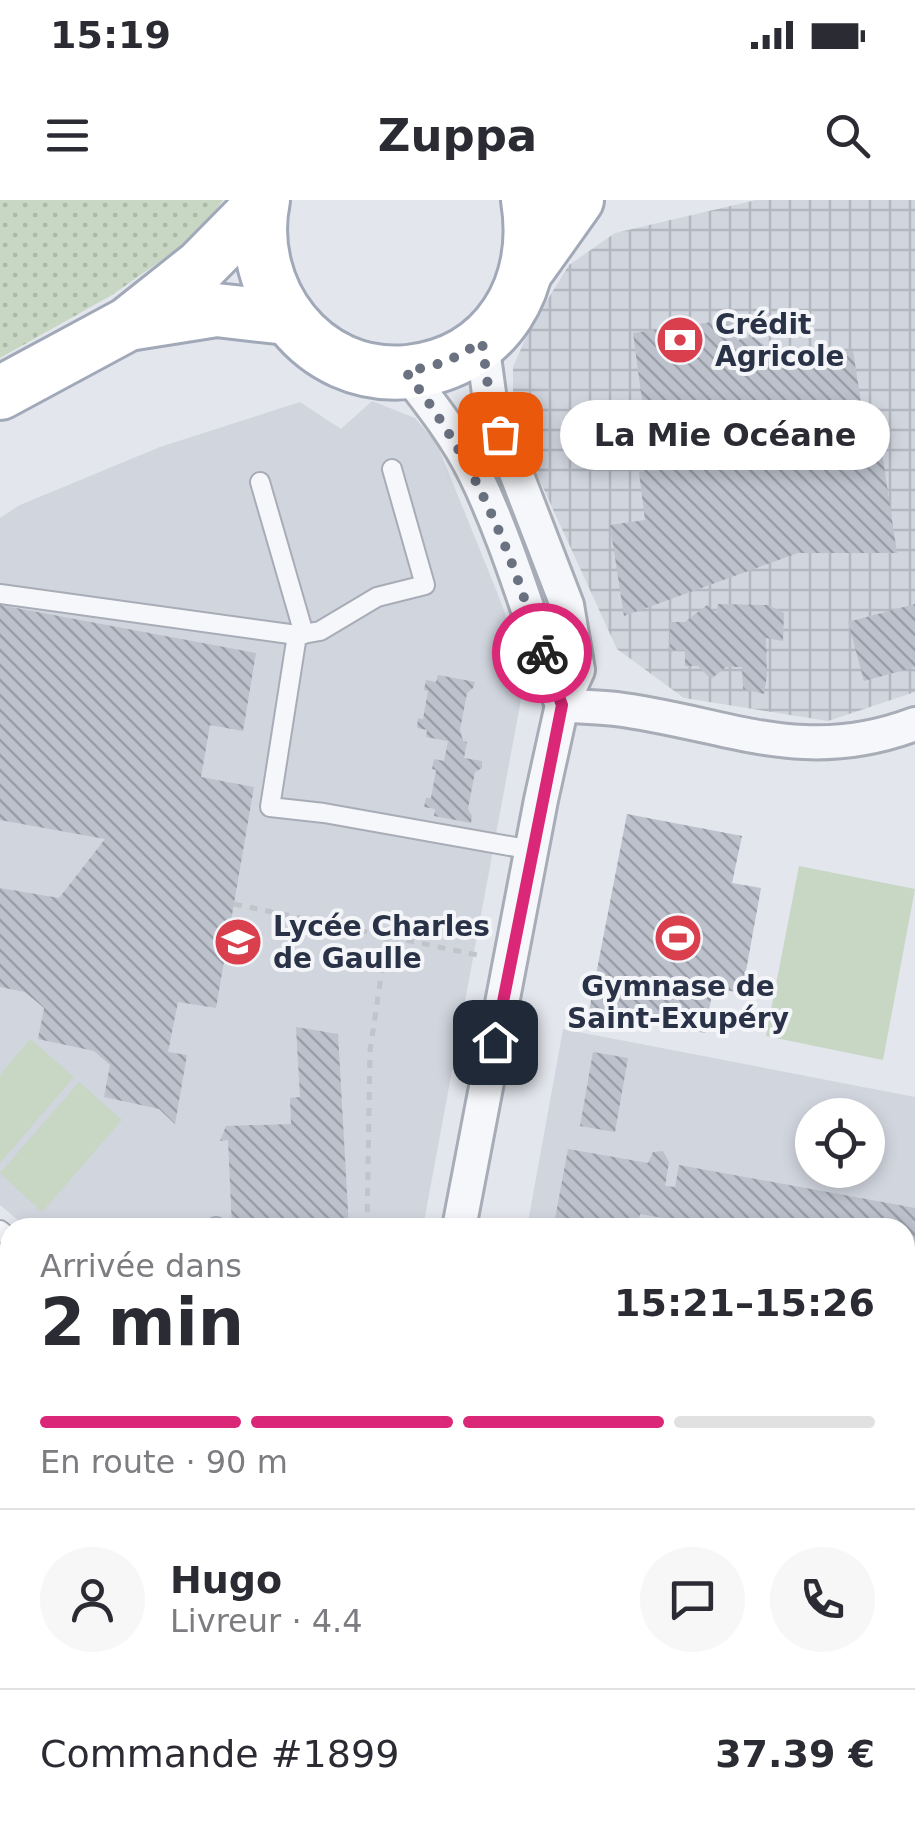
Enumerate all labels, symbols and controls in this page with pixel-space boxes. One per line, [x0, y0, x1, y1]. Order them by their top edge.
text: 15:19 [50, 13, 171, 57]
icon: menu [40, 108, 95, 163]
icon: search [820, 108, 875, 163]
text: Zuppa [378, 109, 537, 162]
place label: Crédit Agricole [715, 308, 845, 373]
bank icon: Crédit Agricole [654, 314, 706, 366]
pin [458, 392, 543, 477]
callout: La Mie Océane [560, 399, 890, 469]
icon: bag [473, 407, 528, 462]
text: La Mie Océane [594, 416, 856, 454]
courier [492, 603, 592, 703]
icon: bike [515, 626, 570, 681]
place label: Lycée Charles de Gaulle [273, 910, 490, 975]
sports icon: Gymnase de Saint-Exupéry [652, 912, 704, 964]
school or university icon: Lycée Charles de Gaulle [212, 916, 264, 968]
place label: Gymnase de Saint-Exupéry [567, 970, 789, 1035]
pin [453, 1000, 538, 1085]
icon: home [468, 1015, 523, 1070]
map controls [795, 1098, 885, 1188]
button: locate [795, 1098, 885, 1188]
text: Arrivée dans [40, 1247, 242, 1285]
text: 15:21–15:26 [614, 1281, 875, 1325]
text: 2 min [40, 1285, 244, 1360]
text: En route · 90 m [40, 1443, 288, 1481]
button: person [40, 1547, 145, 1652]
button: chat [640, 1547, 745, 1652]
button: phone [770, 1547, 875, 1652]
text: Hugo [170, 1558, 282, 1602]
text: Livreur · 4.4 [170, 1602, 363, 1640]
text: Commande #1899 [40, 1732, 399, 1776]
text: 37.39 € [715, 1732, 875, 1776]

